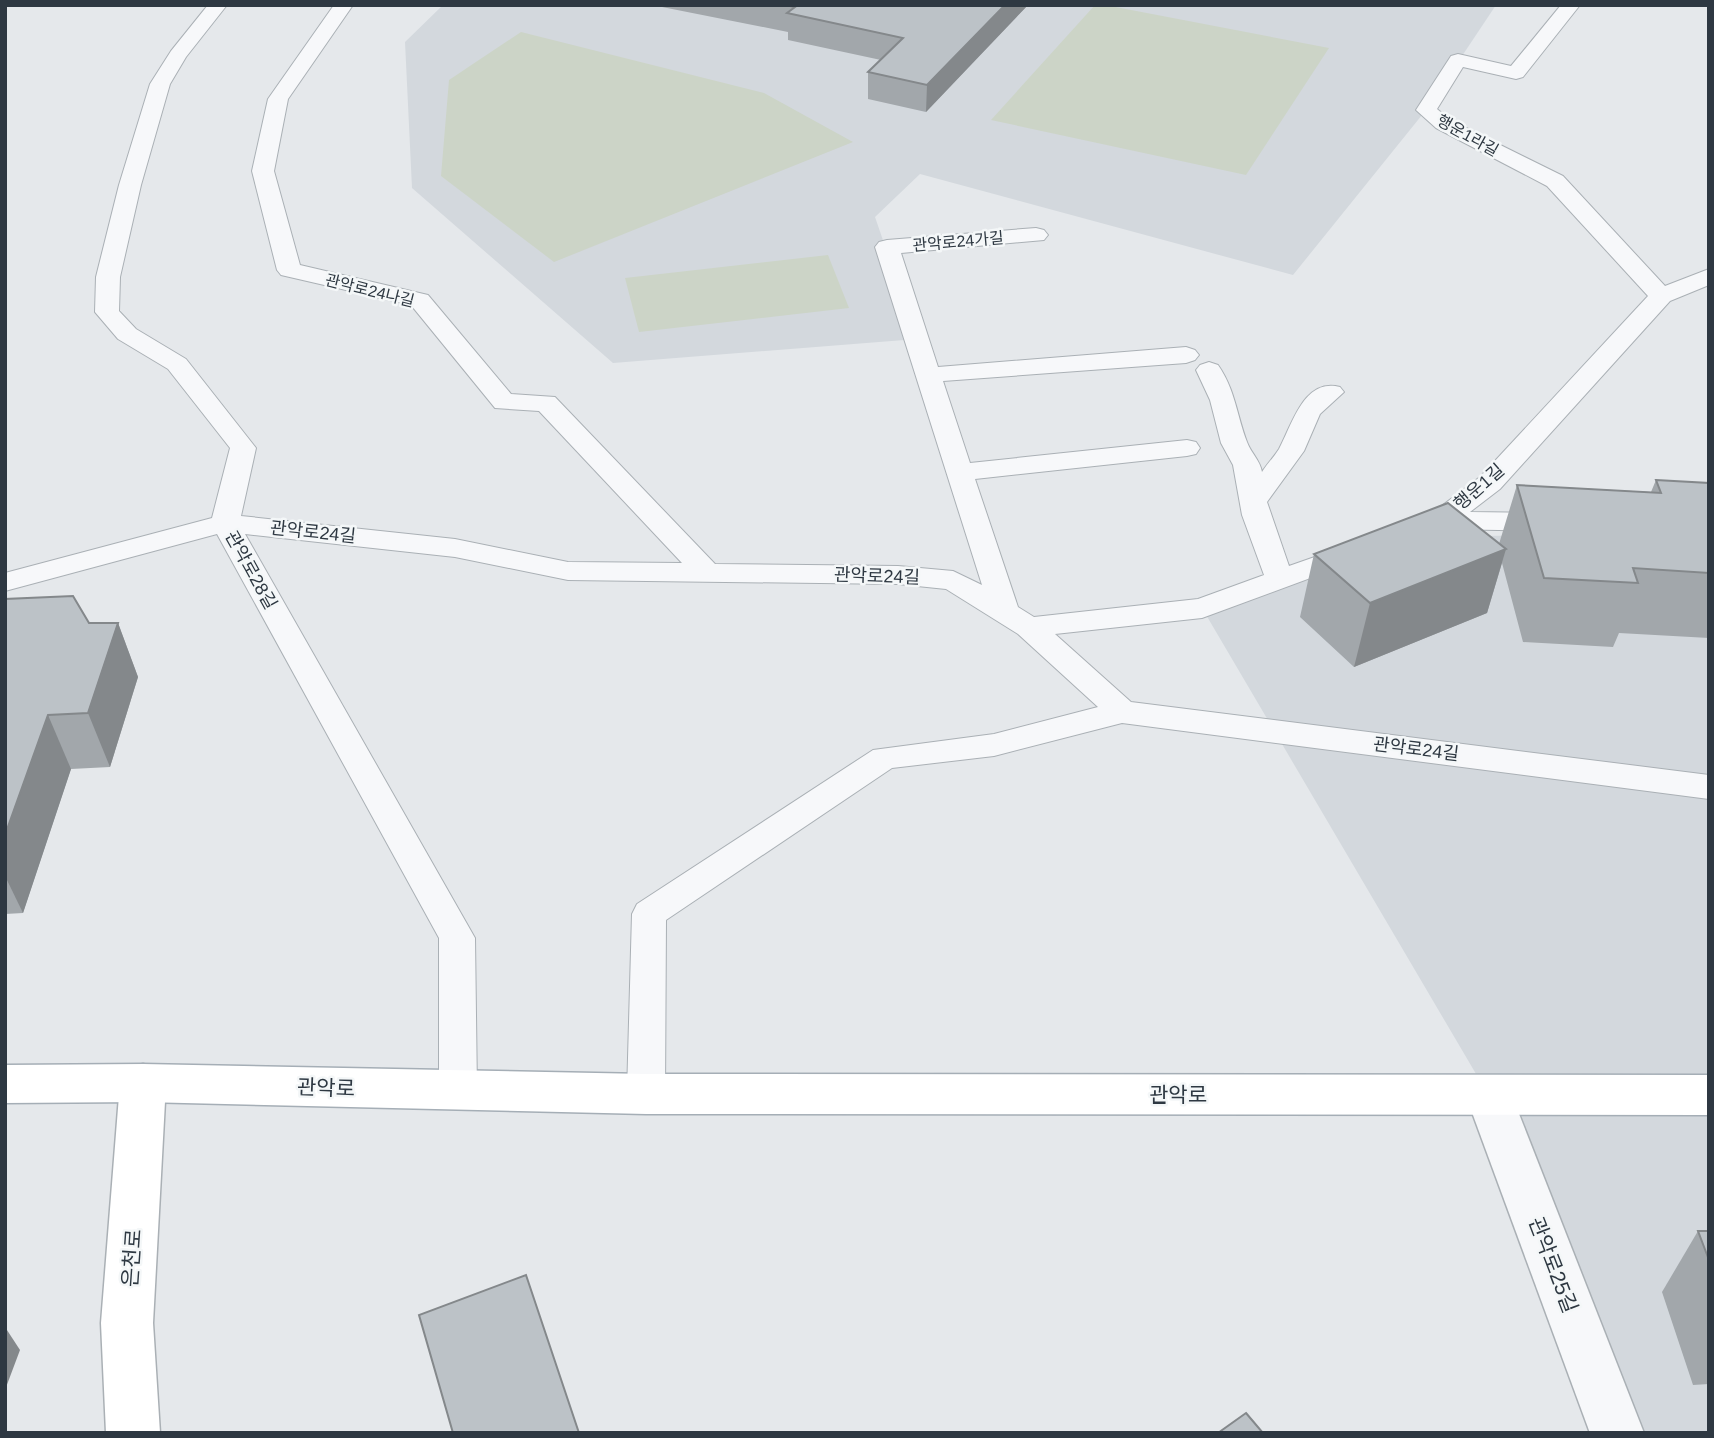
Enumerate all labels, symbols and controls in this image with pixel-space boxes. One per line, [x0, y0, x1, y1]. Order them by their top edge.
street label: 행운1라길 [1434, 112, 1502, 159]
street label: 관악로24가길 [912, 229, 1004, 254]
street label: 관악로24나길 [323, 271, 416, 310]
street label: 행운1길 [1450, 460, 1508, 514]
street label: 관악로24길 [269, 518, 357, 546]
street label: 관악로28길 [221, 527, 281, 613]
street label: 관악로24길 [834, 565, 920, 587]
street label: 관악로24길 [1372, 734, 1460, 764]
street label: 관악로 [297, 1075, 355, 1100]
street label: 관악로 [1149, 1083, 1207, 1106]
street label: 관악로25길 [1525, 1214, 1582, 1316]
street label: 은천로 [118, 1228, 145, 1288]

